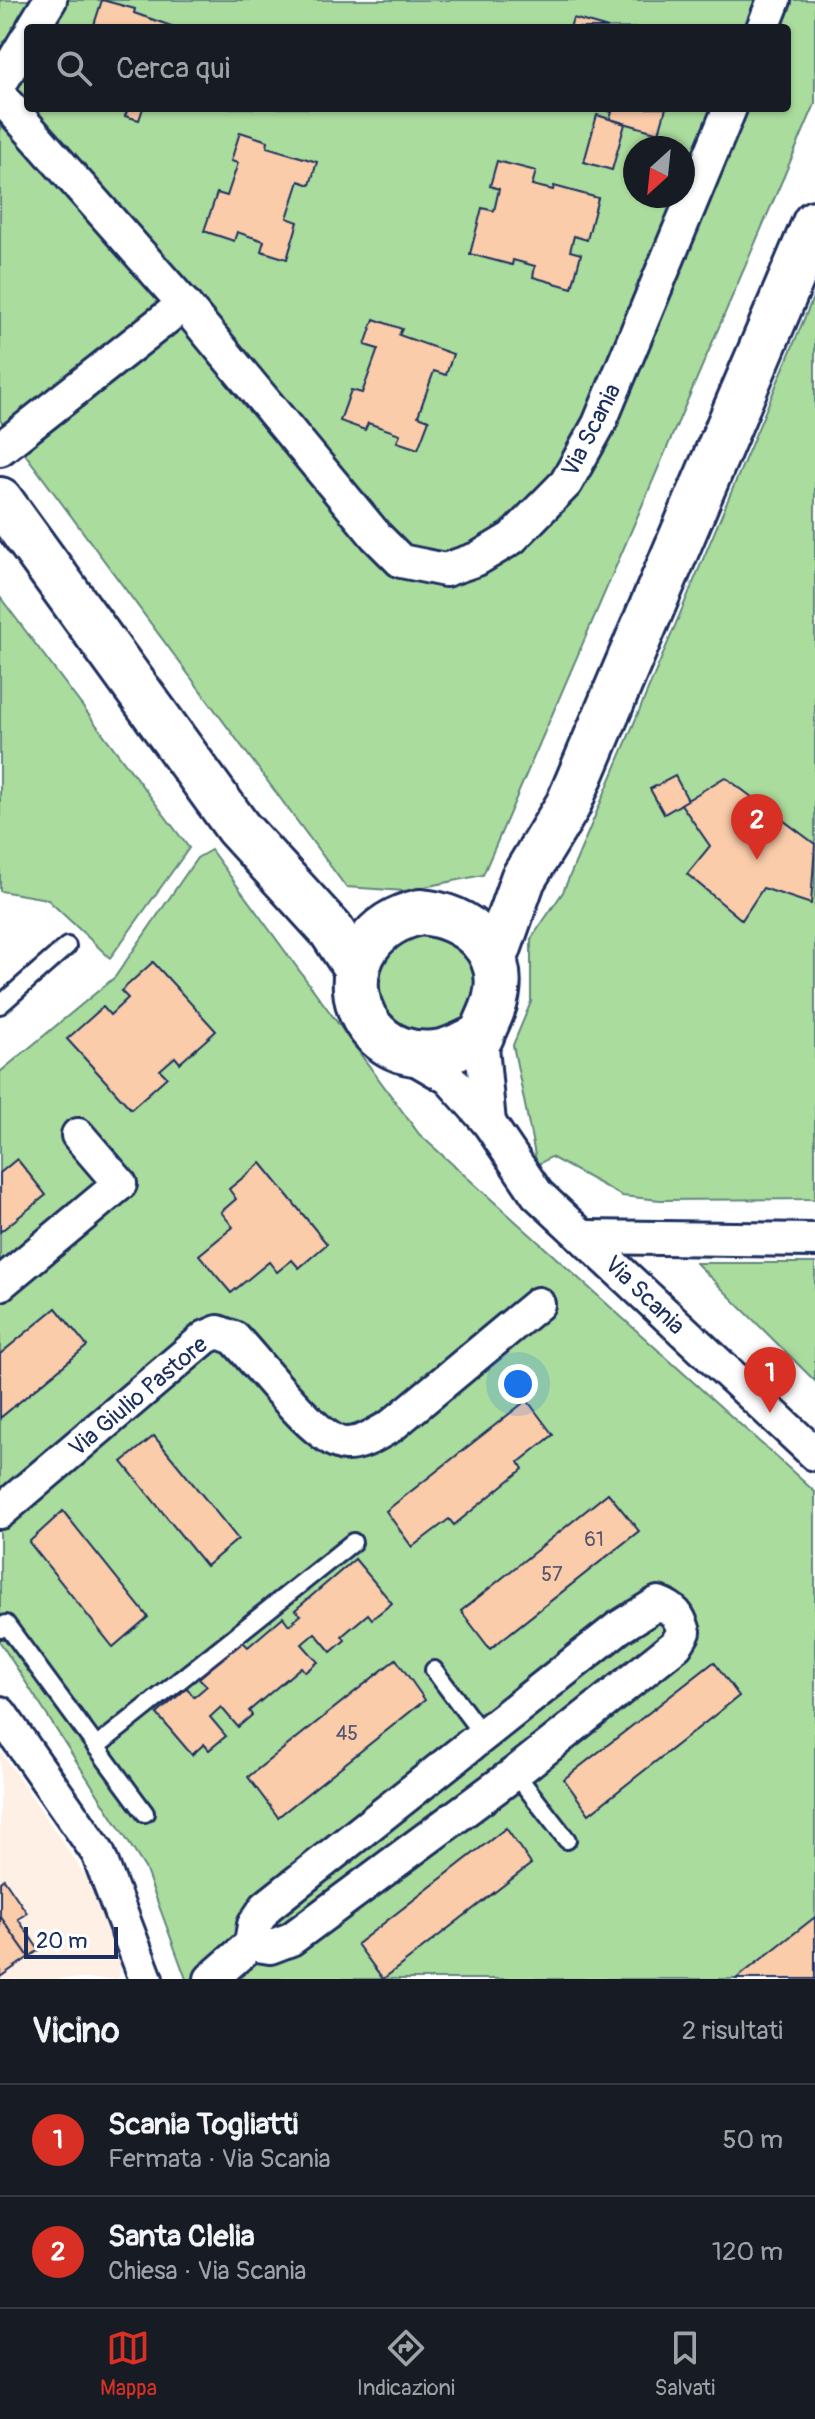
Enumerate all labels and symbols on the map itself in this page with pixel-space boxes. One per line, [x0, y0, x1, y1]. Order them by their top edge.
north arrow [623, 136, 695, 208]
street label: Via Scania [556, 379, 627, 482]
pin: 2 [731, 794, 783, 860]
street label: Via Scania [598, 1250, 691, 1341]
street label: Via Giulio Pastore [63, 1330, 214, 1463]
pin: 1 [744, 1347, 796, 1413]
your location [498, 1364, 538, 1404]
house number: 61 [584, 1527, 604, 1552]
house number: 57 [541, 1562, 563, 1587]
house number: 45 [336, 1721, 358, 1746]
scale bar [24, 1923, 118, 1959]

